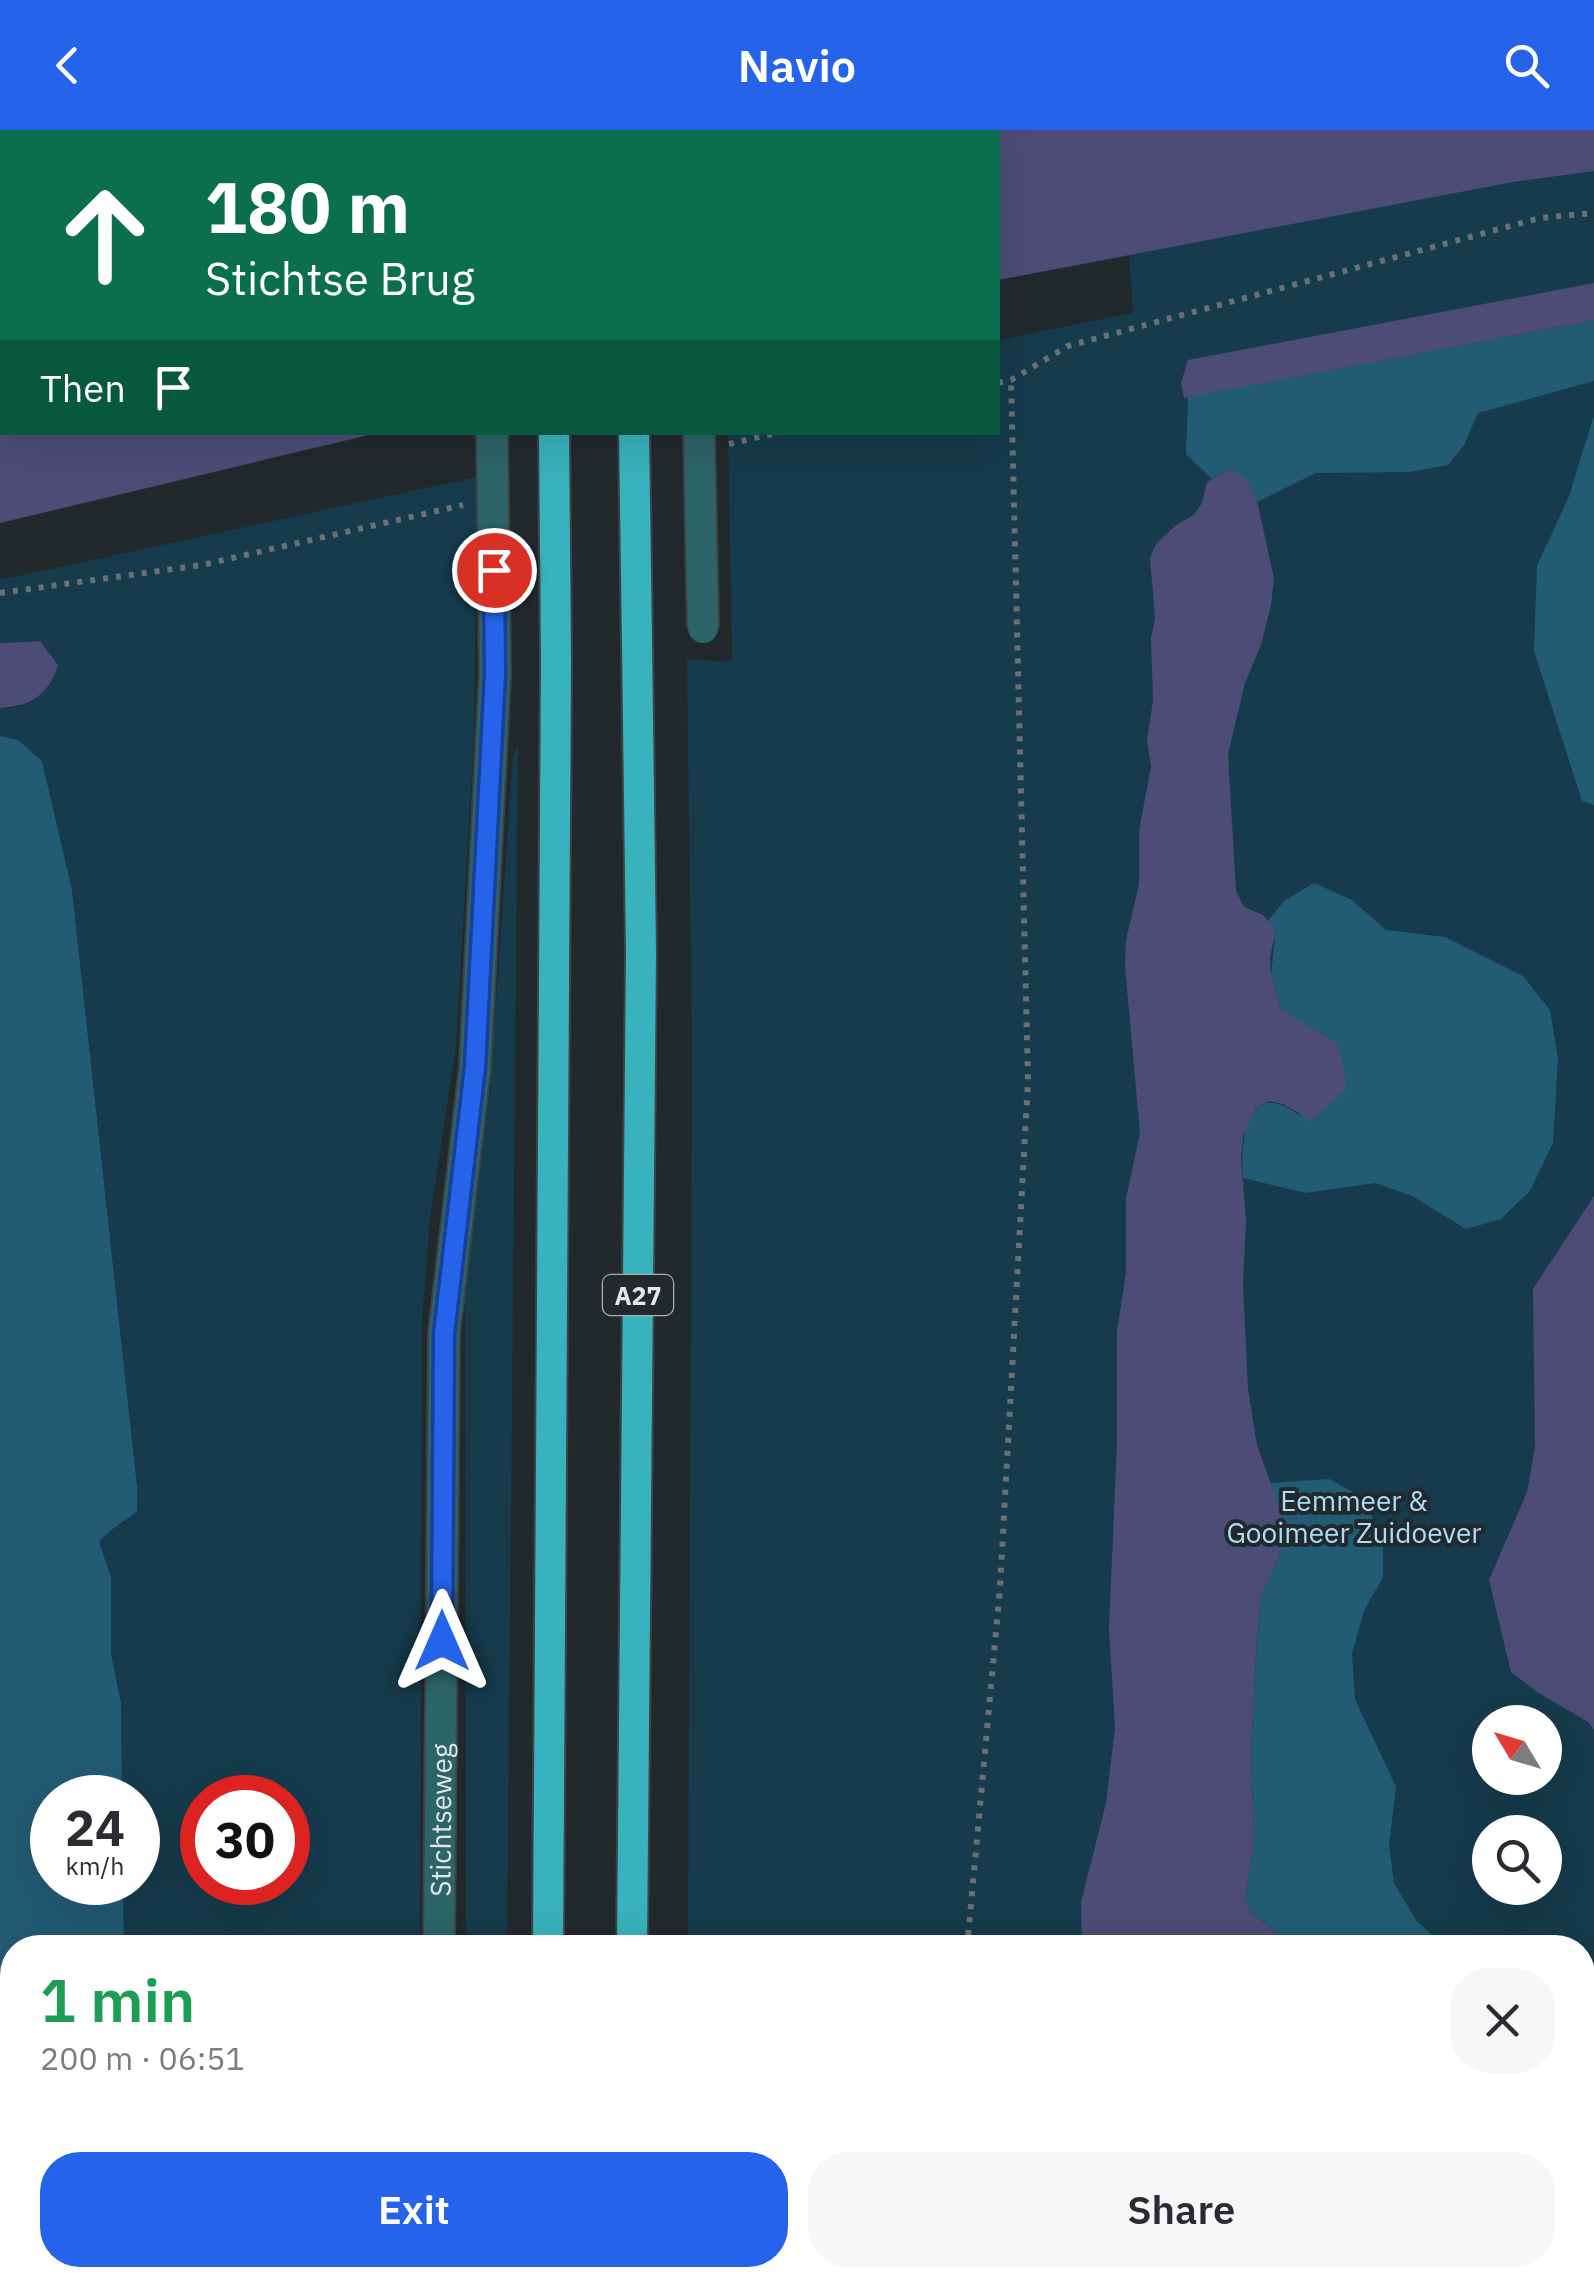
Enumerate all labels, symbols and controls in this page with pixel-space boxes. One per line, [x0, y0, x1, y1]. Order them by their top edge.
text: Navio [738, 36, 856, 94]
icon: back [40, 38, 95, 93]
icon: search [1499, 38, 1554, 93]
text: 180 m [205, 161, 410, 252]
icon: ahead [40, 170, 170, 300]
text: Stichtse Brug [205, 249, 475, 307]
icon: arrive [146, 360, 201, 415]
text: Then [40, 363, 126, 412]
pin [452, 528, 537, 613]
icon: arrive [467, 543, 522, 598]
road number: A27 [603, 1275, 673, 1315]
park label: Eemmeer & Gooimeer Zuidoever [1226, 1482, 1482, 1551]
position arrow [390, 1589, 494, 1693]
north arrow [1472, 1705, 1562, 1795]
map controls [1472, 1705, 1562, 1905]
street label: Stichtseweg [421, 1743, 459, 1897]
speed limit sign: 30 [180, 1775, 310, 1905]
text: 24 [65, 1795, 125, 1860]
button: search [1472, 1815, 1562, 1905]
text: km/h [66, 1849, 124, 1882]
text: 1 min [40, 1960, 195, 2039]
button: close [1450, 1968, 1555, 2073]
text: 200 m · 06:51 [40, 2037, 245, 2079]
button: Exit [40, 2152, 788, 2267]
button: Share [808, 2152, 1555, 2267]

